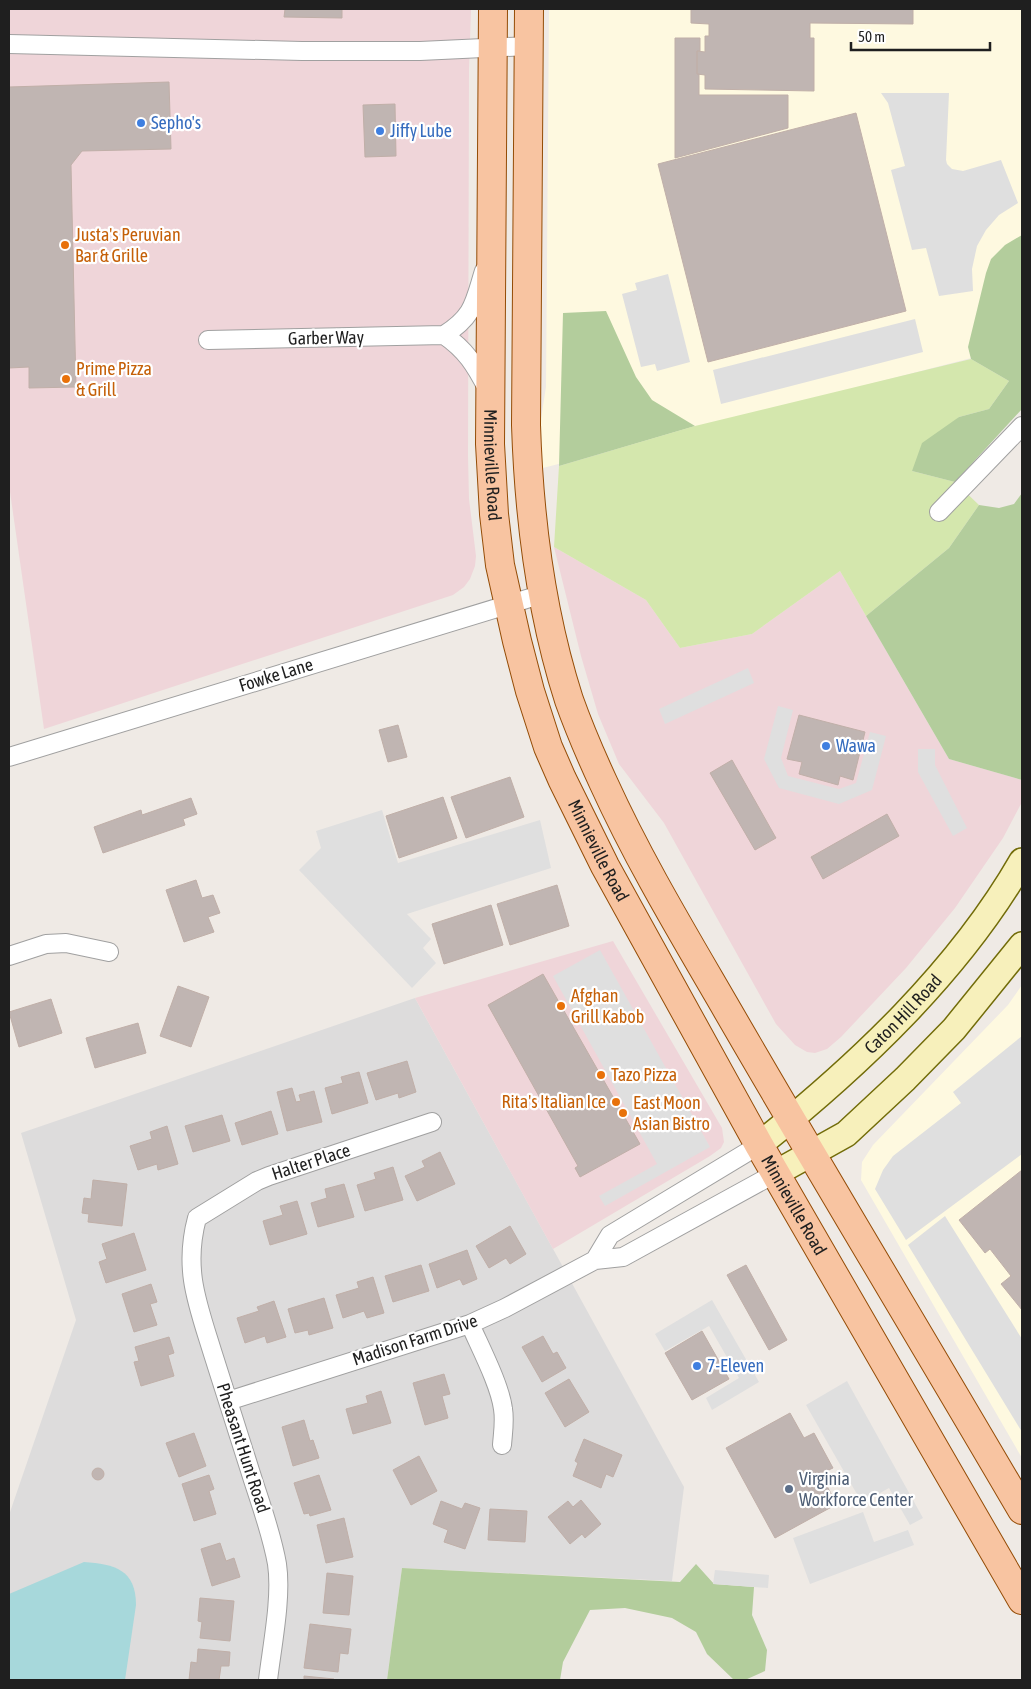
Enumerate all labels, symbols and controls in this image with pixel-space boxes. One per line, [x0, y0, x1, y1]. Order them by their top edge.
scale bar [851, 20, 990, 52]
text: 50 m [858, 28, 885, 45]
place label: Sepho's [151, 112, 201, 133]
marker: Sepho's [135, 117, 147, 129]
place label: Jiffy Lube [390, 120, 452, 141]
marker: Jiffy Lube [374, 125, 386, 137]
place label: Justa's Peruvian Bar & Grille [75, 224, 181, 266]
marker: Justa's Peruvian Bar & Grille [59, 239, 71, 251]
street label: Garber Way [288, 326, 364, 349]
place label: Prime Pizza & Grill [76, 358, 152, 400]
marker: Prime Pizza & Grill [60, 373, 72, 385]
street label: Minnieville Road [480, 409, 506, 522]
street label: Fowke Lane [236, 653, 315, 696]
place label: Wawa [836, 735, 876, 756]
marker: Wawa [820, 740, 832, 752]
street label: Minnieville Road [564, 796, 634, 905]
street label: Caton Hill Road [860, 970, 946, 1058]
place label: Afghan Grill Kabob [571, 985, 644, 1027]
marker: Afghan Grill Kabob [555, 1000, 567, 1012]
place label: Tazo Pizza [611, 1064, 677, 1085]
marker: Tazo Pizza [595, 1069, 607, 1081]
place label: Rita's Italian Ice [501, 1091, 606, 1112]
place label: East Moon Asian Bistro [633, 1092, 710, 1134]
marker: Rita's Italian Ice [610, 1096, 622, 1108]
marker: East Moon Asian Bistro [617, 1107, 629, 1119]
street label: Halter Place [269, 1139, 353, 1184]
street label: Minnieville Road [757, 1151, 831, 1259]
street label: Madison Farm Drive [350, 1309, 480, 1370]
place label: 7-Eleven [707, 1355, 764, 1376]
marker: 7-Eleven [691, 1360, 703, 1372]
street label: Pheasant Hunt Road [213, 1380, 274, 1515]
place label: Virginia Workforce Center [799, 1468, 913, 1510]
marker: Virginia Workforce Center [783, 1483, 795, 1495]

